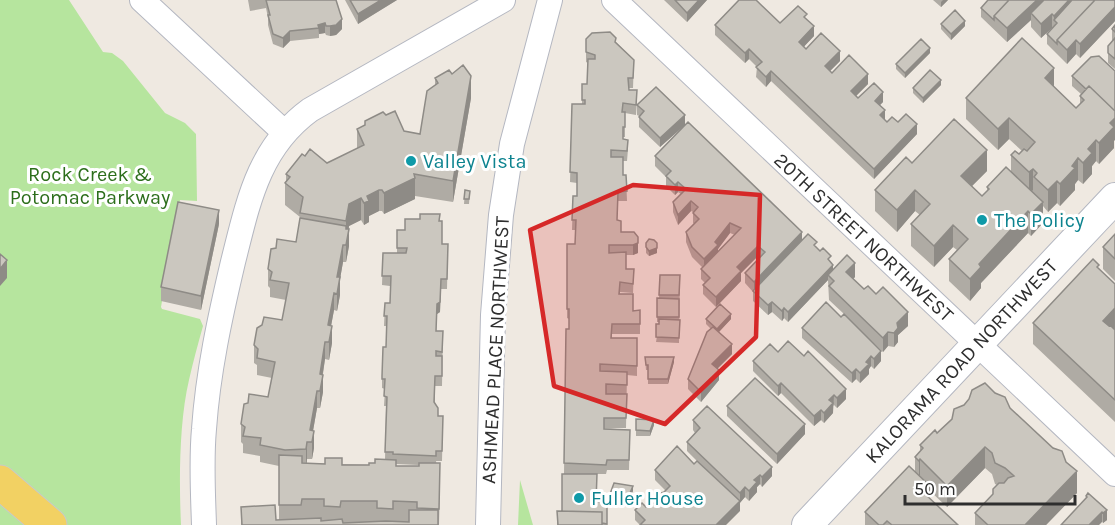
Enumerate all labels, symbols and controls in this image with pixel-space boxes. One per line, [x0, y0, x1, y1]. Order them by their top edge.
street label: 20TH STREET NORTHWEST [769, 148, 958, 326]
place label: Valley Vista [423, 150, 526, 173]
marker: Valley Vista [404, 154, 418, 168]
park label: Rock Creek & Potomac Parkway [10, 163, 170, 209]
place label: The Policy [994, 209, 1084, 232]
marker: The Policy [975, 213, 989, 227]
street label: ASHMEAD PLACE NORTHWEST [477, 216, 514, 485]
street label: KALORAMA ROAD NORTHWEST [861, 254, 1062, 468]
scale bar [905, 468, 1074, 506]
text: 50 m [914, 478, 956, 500]
place label: Fuller House [591, 487, 704, 510]
marker: Fuller House [572, 491, 586, 505]

